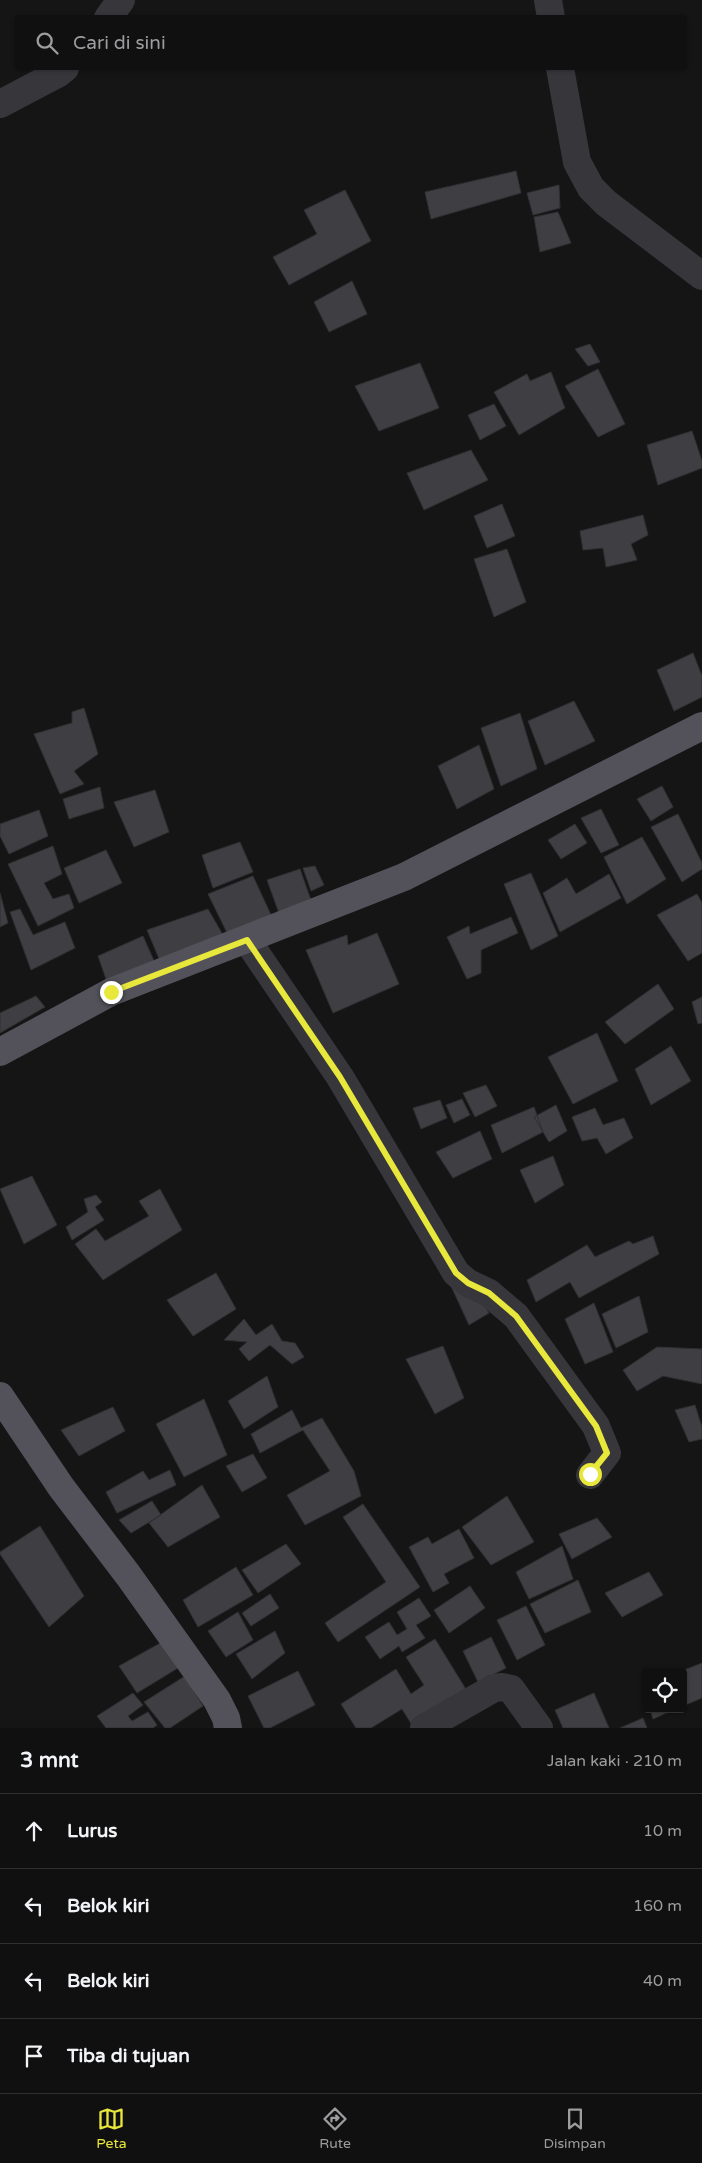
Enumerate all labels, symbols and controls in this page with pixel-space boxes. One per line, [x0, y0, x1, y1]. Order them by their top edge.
search box [15, 15, 687, 70]
icon: search [33, 29, 61, 57]
text: Cari di sini [73, 32, 166, 54]
route end [100, 981, 123, 1004]
route start [579, 1463, 602, 1486]
map controls [642, 1668, 687, 1713]
button: locate [642, 1668, 687, 1713]
text: 3 mnt [20, 1748, 79, 1773]
text: Jalan kaki · 210 m [547, 1751, 682, 1771]
icon: ahead [20, 1817, 48, 1845]
text: Lurus [67, 1820, 117, 1842]
text: 10 m [643, 1821, 682, 1841]
icon: left [20, 1892, 48, 1920]
text: Belok kiri [67, 1895, 150, 1917]
text: 160 m [633, 1896, 682, 1916]
icon: left [20, 1967, 48, 1995]
text: Belok kiri [67, 1970, 150, 1992]
text: 40 m [643, 1971, 682, 1991]
icon: arrive [20, 2042, 48, 2070]
text: Tiba di tujuan [67, 2045, 190, 2067]
tab: Peta [96, 2105, 127, 2152]
tab: Rute [319, 2105, 351, 2152]
tab: Disimpan [544, 2105, 606, 2152]

